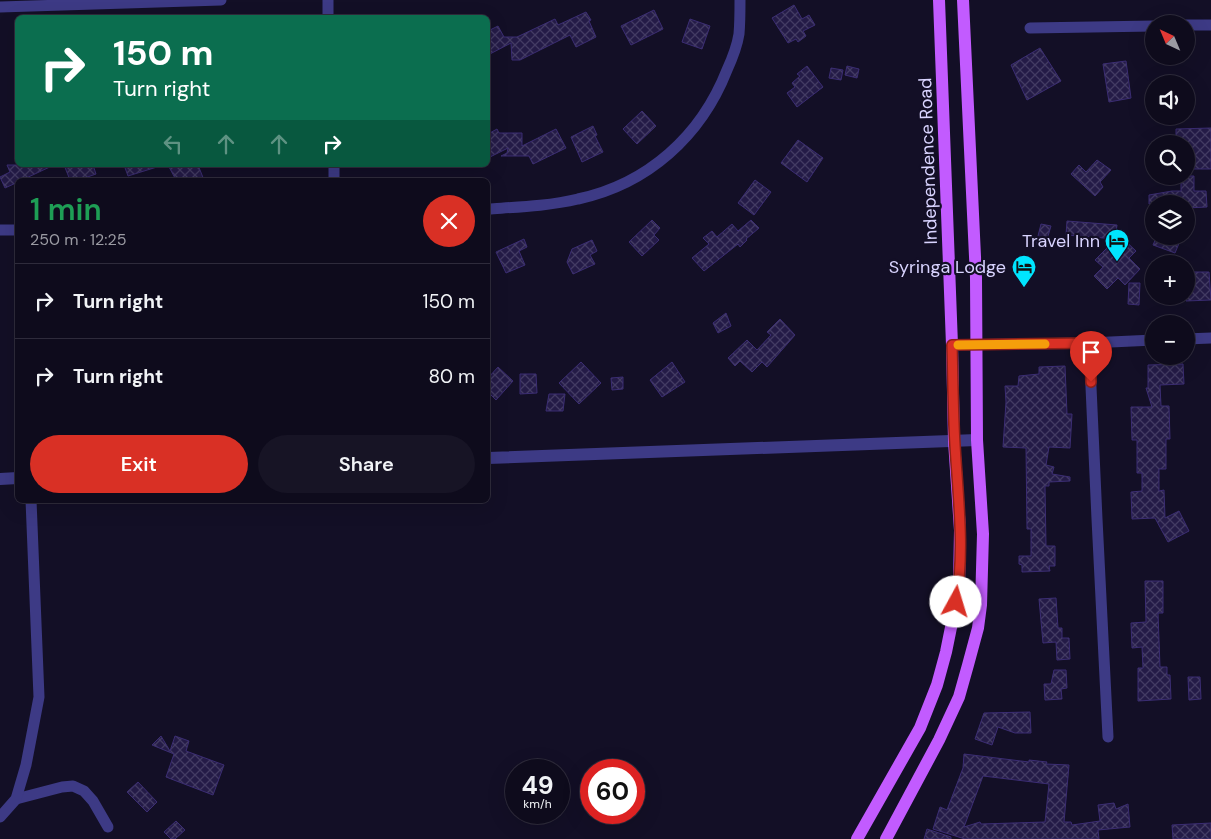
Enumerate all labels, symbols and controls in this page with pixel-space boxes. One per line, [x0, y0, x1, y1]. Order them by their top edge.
north arrow [1145, 15, 1195, 65]
map controls [1145, 15, 1195, 365]
text: 150 m [113, 30, 213, 76]
icon: right [30, 35, 95, 100]
text: Turn right [113, 74, 210, 103]
button: sound [1145, 75, 1195, 125]
street label: Independence Road [913, 77, 943, 245]
icon: left [159, 130, 187, 158]
icon: ahead [212, 130, 240, 158]
icon: ahead [265, 130, 293, 158]
icon: right [318, 130, 346, 158]
button: search [1145, 135, 1195, 185]
text: 1 min [30, 190, 102, 229]
button: close [423, 195, 475, 247]
button: layers [1145, 195, 1195, 245]
hotel icon: Travel Inn [1104, 228, 1130, 262]
text: 250 m · 12:25 [30, 229, 127, 250]
place label: Travel Inn [1022, 229, 1100, 253]
hotel icon: Syringa Lodge [1011, 254, 1037, 288]
place label: Syringa Lodge [889, 255, 1006, 279]
button: + [1145, 255, 1195, 305]
icon: right [30, 287, 58, 315]
text: Turn right [73, 289, 163, 314]
text: 150 m [423, 289, 475, 314]
button: − [1145, 315, 1195, 365]
pin [1070, 331, 1112, 382]
icon: arrive [1077, 338, 1105, 366]
icon: right [30, 362, 58, 390]
text: Turn right [73, 364, 163, 389]
text: 80 m [428, 364, 475, 389]
button: Exit [30, 435, 248, 493]
button: Share [258, 435, 475, 493]
position arrow [929, 575, 981, 627]
speed limit sign: 60 [580, 759, 645, 824]
text: 49 [521, 769, 554, 802]
text: km/h [523, 796, 552, 812]

